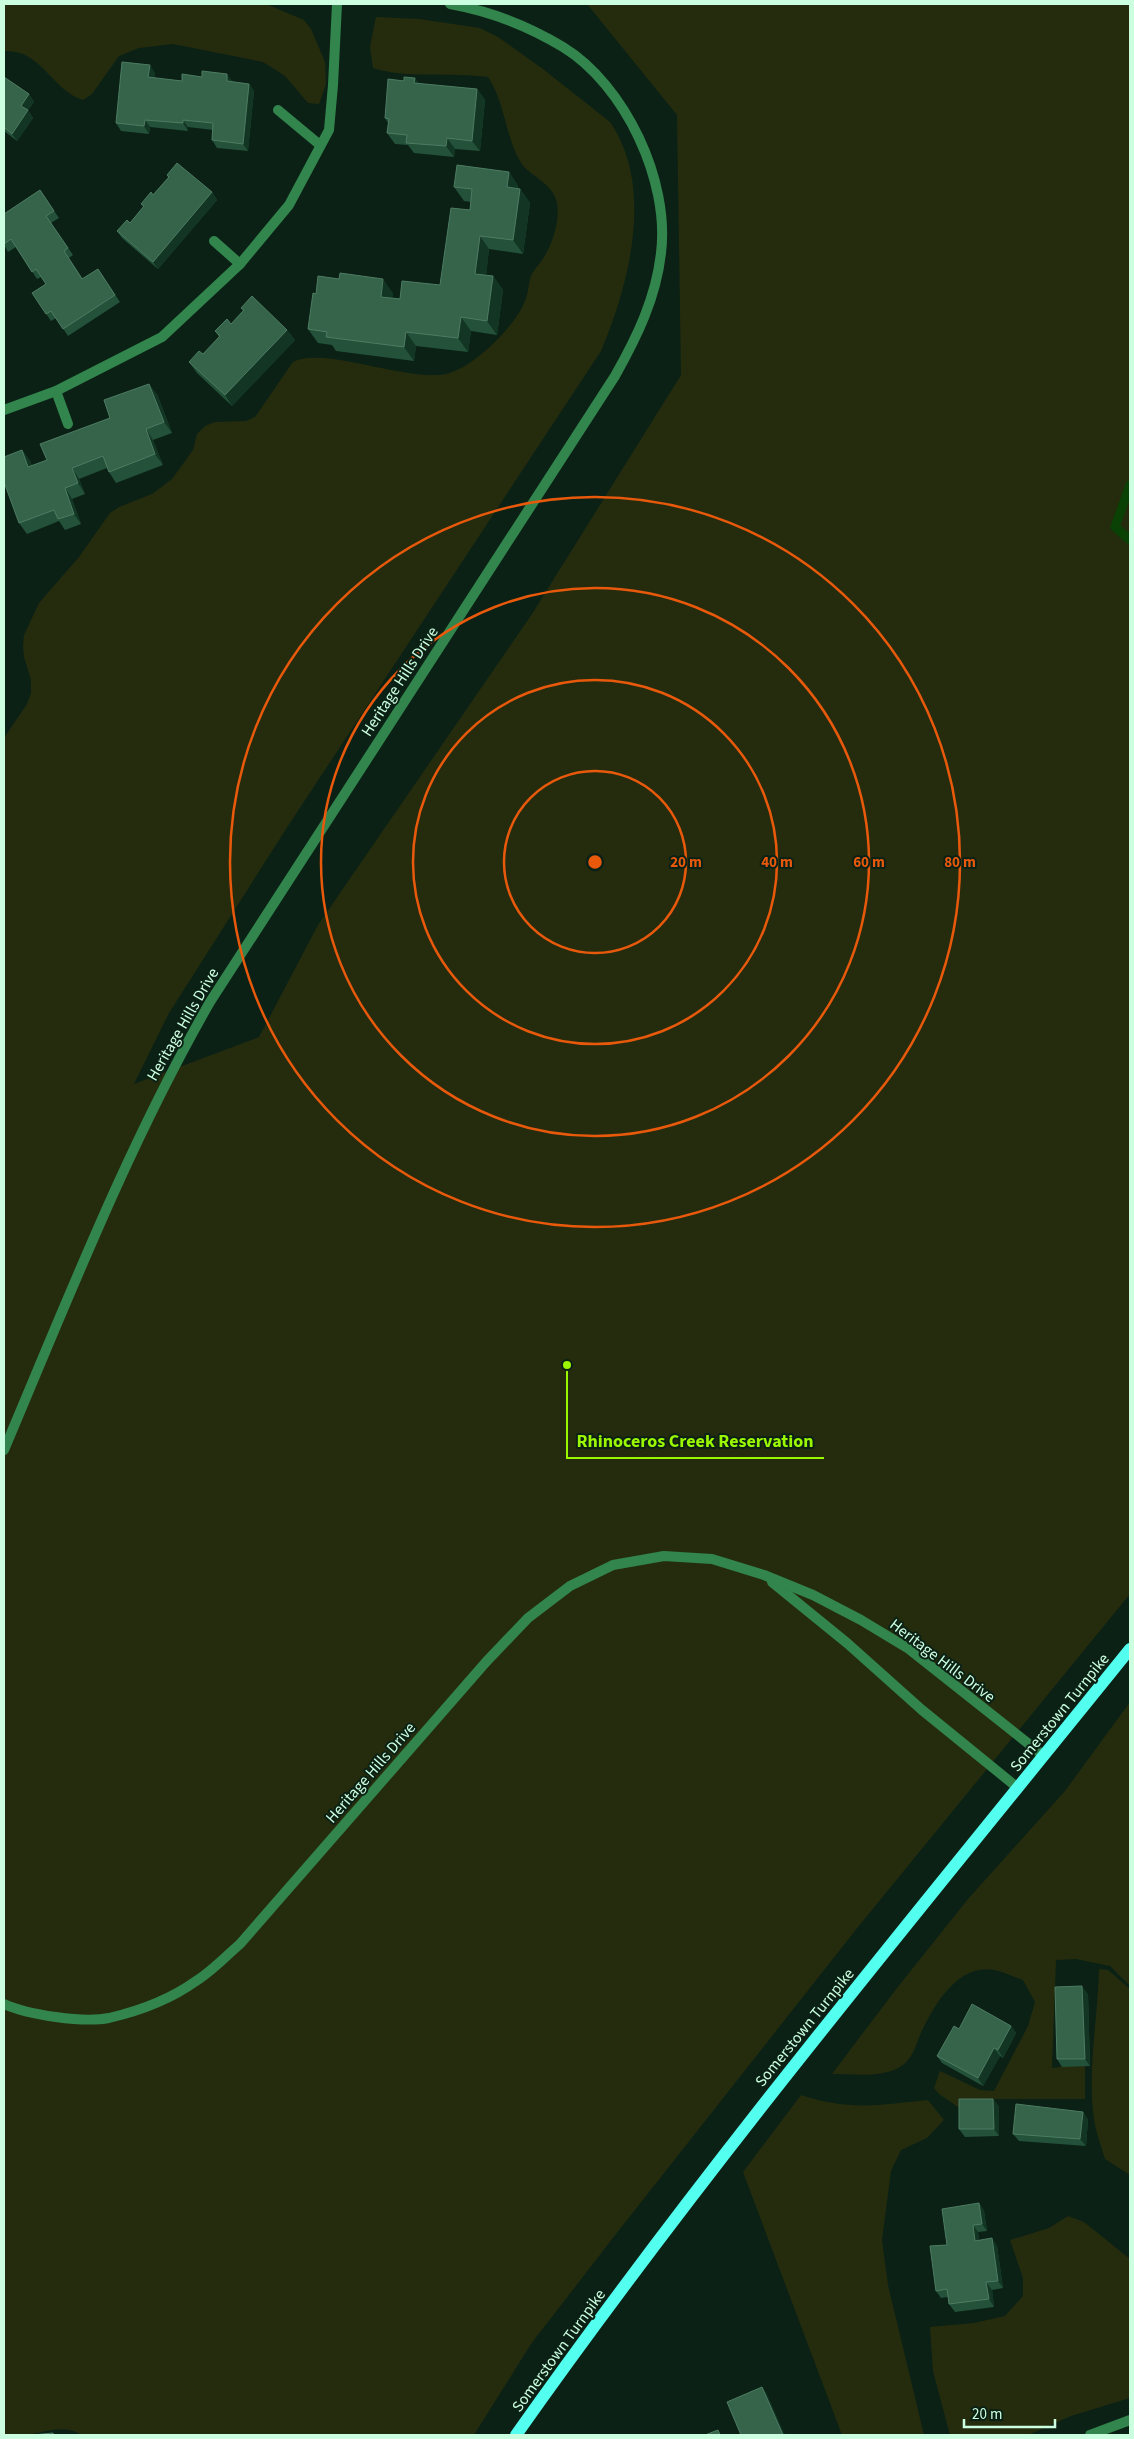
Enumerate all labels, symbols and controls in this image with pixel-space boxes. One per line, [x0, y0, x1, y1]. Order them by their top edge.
street label: Heritage Hills Drive [356, 622, 444, 741]
text: 20 m [670, 852, 702, 873]
text: 40 m [761, 852, 793, 873]
text: 60 m [853, 852, 885, 873]
text: 80 m [944, 852, 976, 873]
centre of rings [586, 853, 604, 871]
street label: Heritage Hills Drive [142, 964, 224, 1085]
callout: Rhinoceros Creek Reservation [567, 1425, 824, 1458]
text: Rhinoceros Creek Reservation [577, 1429, 813, 1454]
street label: Heritage Hills Drive [885, 1614, 1000, 1708]
street label: Somerstown Turnpike [1005, 1649, 1115, 1777]
street label: Heritage Hills Drive [321, 1717, 421, 1828]
street label: Somerstown Turnpike [750, 1964, 860, 2092]
street label: Somerstown Turnpike [507, 2285, 611, 2416]
scale bar [964, 2396, 1055, 2428]
text: 20 m [972, 2404, 1002, 2425]

